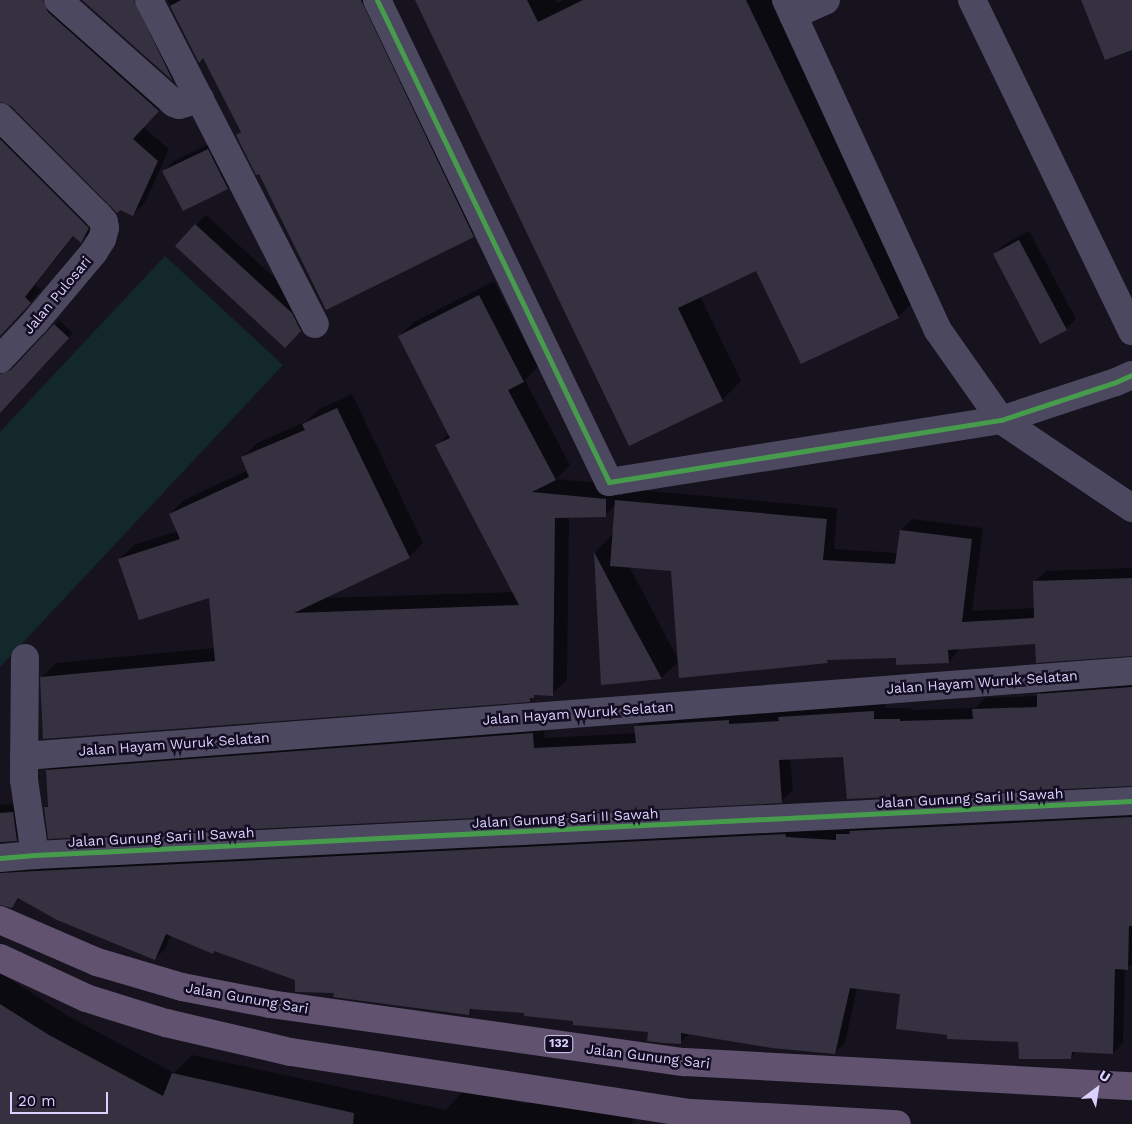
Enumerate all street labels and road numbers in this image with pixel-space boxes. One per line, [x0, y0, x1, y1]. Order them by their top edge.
street label: Jalan Pulosari [20, 253, 94, 337]
street label: Jalan Hayam Wuruk Selatan [885, 667, 1079, 697]
street label: Jalan Hayam Wuruk Selatan [481, 698, 675, 728]
street label: Jalan Hayam Wuruk Selatan [77, 729, 271, 759]
street label: Jalan Gunung Sari II Sawah [876, 785, 1064, 811]
street label: Jalan Gunung Sari II Sawah [471, 805, 659, 831]
street label: Jalan Gunung Sari II Sawah [67, 824, 255, 850]
street label: Jalan Gunung Sari [184, 979, 310, 1017]
road number: 132 [544, 1034, 574, 1054]
street label: Jalan Gunung Sari [585, 1040, 711, 1072]

